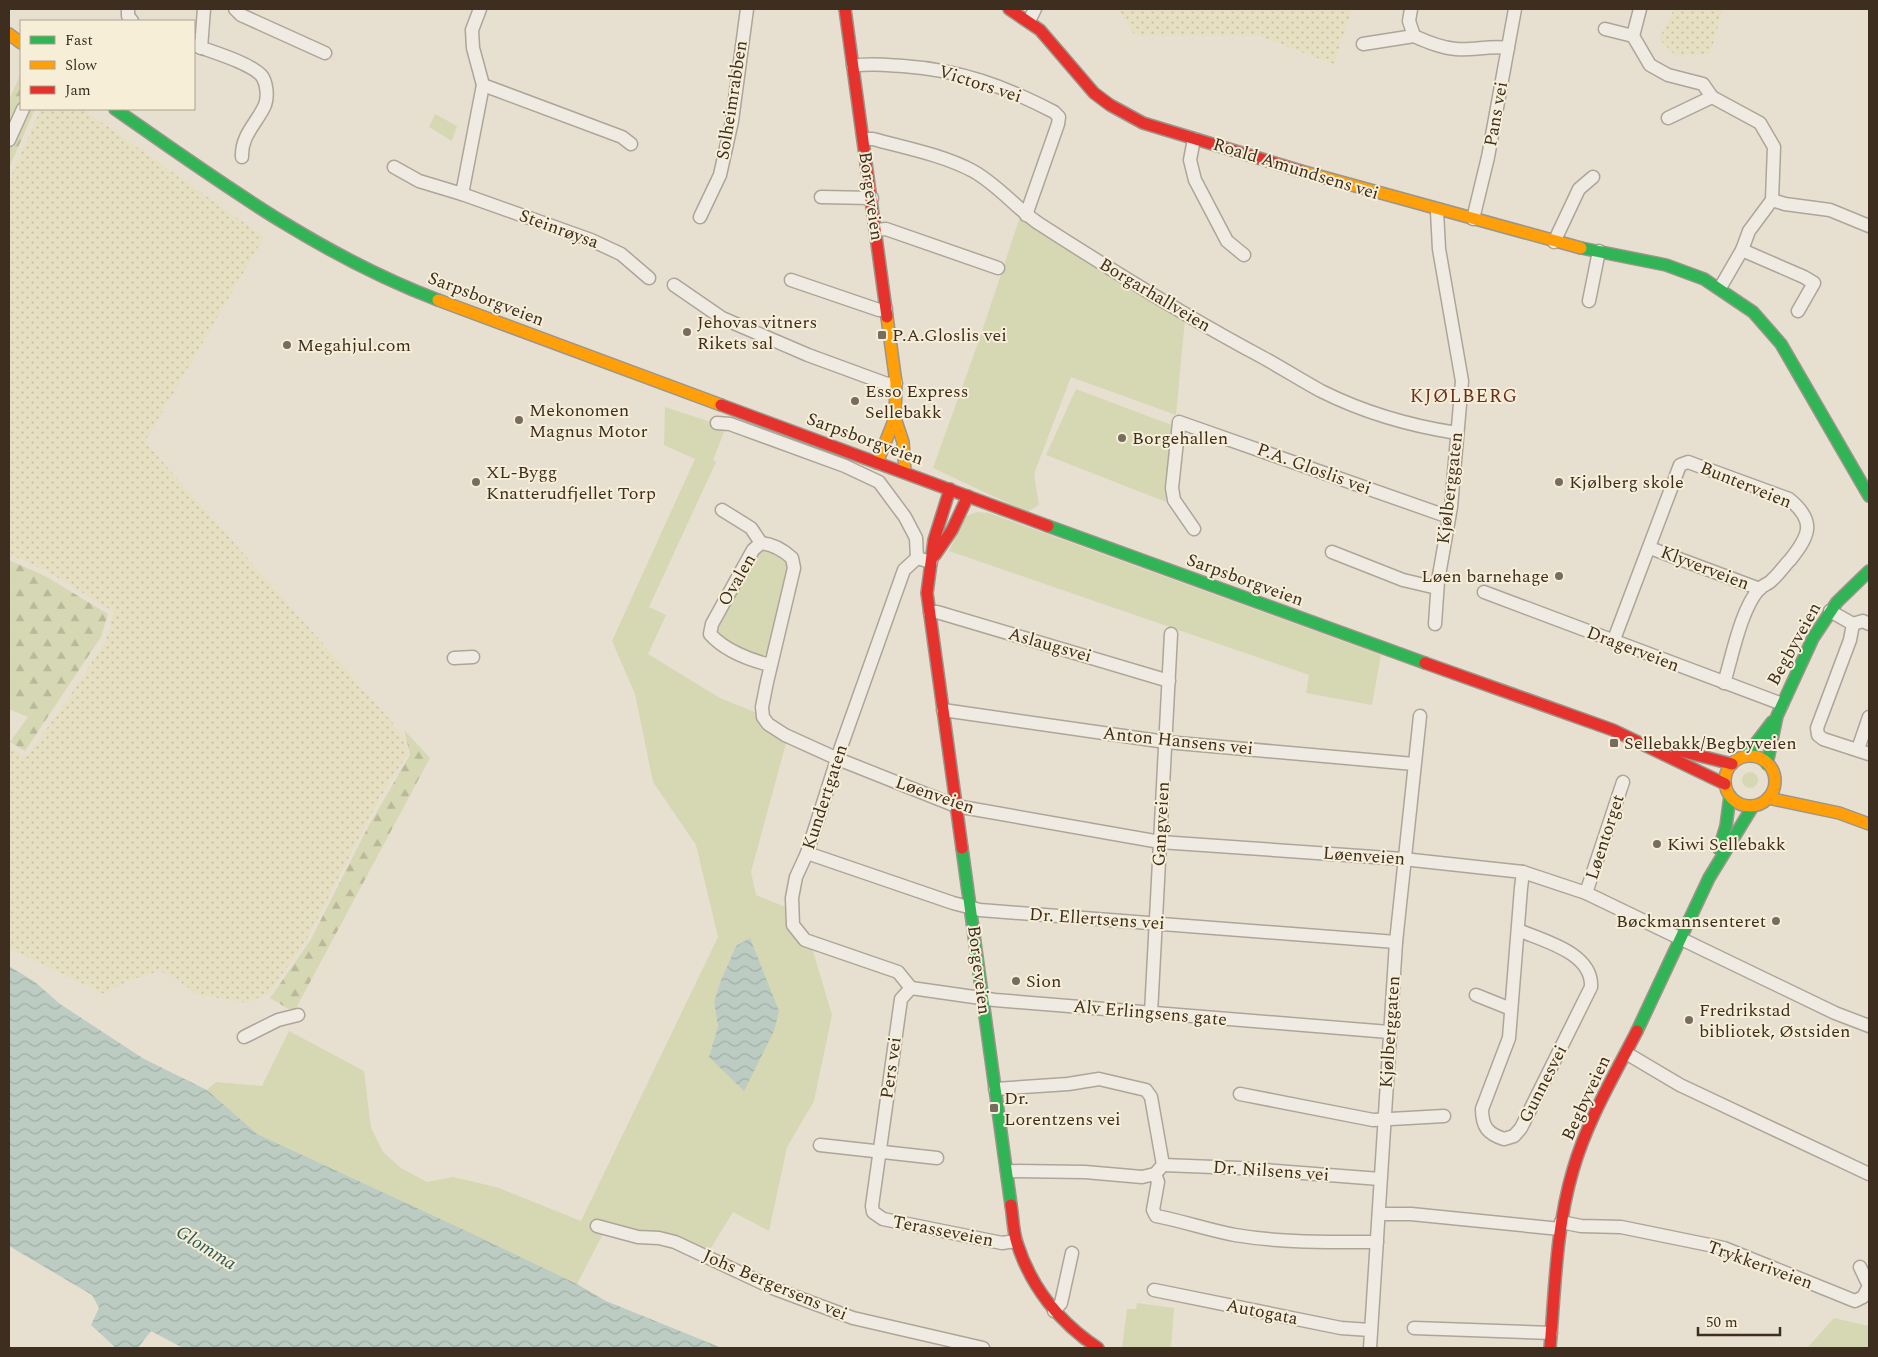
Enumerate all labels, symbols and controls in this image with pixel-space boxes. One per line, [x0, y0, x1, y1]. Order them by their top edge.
legend [20, 20, 195, 110]
text: Fast [65, 29, 93, 52]
street label: Solheimrabben [709, 38, 755, 162]
text: Slow [65, 54, 97, 77]
street label: Victors vei [935, 58, 1025, 110]
text: Jam [65, 79, 91, 102]
street label: Pans vei [1477, 79, 1515, 149]
street label: Roald Amundsens vei [1210, 131, 1382, 207]
street label: Borgeveien [851, 150, 891, 242]
street label: Steinrøysa [515, 202, 603, 256]
street label: Borgarhallveien [1094, 251, 1216, 339]
street label: Sarpsborgveien [424, 264, 548, 334]
place label: Jehovas vitners Rikets sal [697, 309, 817, 357]
place label: P.A.Gloslis vei [892, 322, 1007, 349]
marker: Jehovas vitners Rikets sal [681, 326, 693, 338]
marker: P.A.Gloslis vei [876, 329, 888, 341]
place label: Megahjul.com [297, 332, 411, 359]
marker: Megahjul.com [281, 339, 293, 351]
place label: Esso Express Sellebakk [865, 378, 968, 426]
district label: KJØLBERG [1410, 382, 1518, 411]
marker: Esso Express Sellebakk [849, 395, 861, 407]
place label: Mekonomen Magnus Motor [529, 397, 648, 445]
street label: Sarpsborgveien [803, 405, 927, 473]
marker: Mekonomen Magnus Motor [513, 414, 525, 426]
place label: Borgehallen [1132, 425, 1228, 452]
street label: Kjølberggaten [1430, 430, 1470, 546]
marker: Borgehallen [1116, 432, 1128, 444]
street label: P.A. Gloslis vei [1253, 436, 1375, 502]
street label: Bunterveien [1696, 454, 1796, 516]
place label: XL-Bygg Knatterudfjellet Torp [486, 459, 656, 507]
place label: Kjølberg skole [1569, 469, 1684, 496]
marker: XL-Bygg Knatterudfjellet Torp [470, 476, 482, 488]
marker: Kjølberg skole [1553, 476, 1565, 488]
street label: Klyverveien [1657, 539, 1753, 597]
street label: Sarpsborgveien [1183, 546, 1307, 614]
street label: Ovalen [711, 549, 763, 611]
place label: Løen barnehage [1421, 563, 1549, 590]
marker: Løen barnehage [1553, 570, 1565, 582]
street label: Begbyveien [1760, 597, 1828, 691]
street label: Dragerveien [1583, 619, 1683, 679]
street label: Aslaugsvei [1005, 620, 1095, 670]
street label: Anton Hansens vei [1101, 720, 1255, 762]
place label: Sellebakk/Begbyveien [1624, 730, 1797, 757]
marker: Sellebakk/Begbyveien [1608, 737, 1620, 749]
street label: Kundertgaten [795, 741, 855, 853]
street label: Løenveien [892, 769, 978, 821]
street label: Gangveien [1145, 781, 1177, 867]
street label: Løentorget [1579, 791, 1631, 883]
place label: Kiwi Sellebakk [1667, 831, 1786, 858]
marker: Kiwi Sellebakk [1651, 838, 1663, 850]
street label: Løenveien [1322, 840, 1406, 872]
street label: Dr. Ellertsens vei [1028, 901, 1166, 937]
place label: Bøckmannsenteret [1616, 908, 1766, 935]
marker: Bøckmannsenteret [1770, 915, 1782, 927]
street label: Borgeveien [960, 924, 998, 1016]
place label: Sion [1026, 968, 1061, 995]
marker: Sion [1010, 975, 1022, 987]
street label: Kjølberggaten [1373, 975, 1407, 1089]
street label: Alv Erlingsens gate [1072, 993, 1228, 1033]
place label: Fredrikstad bibliotek, Østsiden [1699, 997, 1850, 1045]
marker: Fredrikstad bibliotek, Østsiden [1683, 1014, 1695, 1026]
street label: Pers vei [873, 1035, 909, 1101]
street label: Gunnesvei [1512, 1040, 1574, 1128]
street label: Begbyveien [1554, 1051, 1618, 1145]
place label: Dr. Lorentzens vei [1004, 1085, 1121, 1133]
marker: Dr. Lorentzens vei [988, 1102, 1000, 1114]
street label: Dr. Nilsens vei [1212, 1153, 1330, 1189]
street label: Terasseveien [890, 1208, 996, 1254]
water label: Glomma [170, 1218, 242, 1278]
street label: Trykkeriveien [1703, 1233, 1817, 1297]
street label: Johs Bergersens vei [699, 1242, 851, 1328]
street label: Autogata [1224, 1292, 1301, 1332]
scale bar [1698, 1304, 1780, 1336]
text: 50 m [1706, 1311, 1738, 1334]

